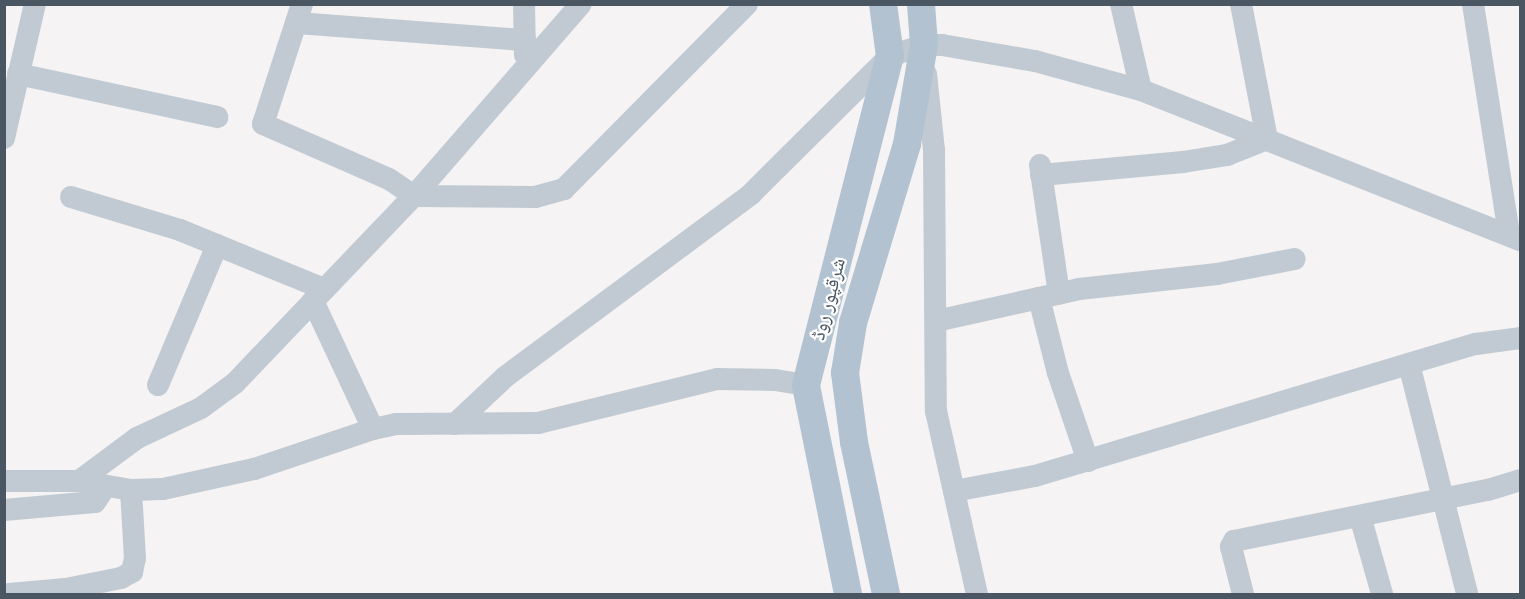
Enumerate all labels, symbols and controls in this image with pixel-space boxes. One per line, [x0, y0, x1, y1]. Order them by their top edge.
street label: شرقپور روڈ [806, 255, 850, 343]

